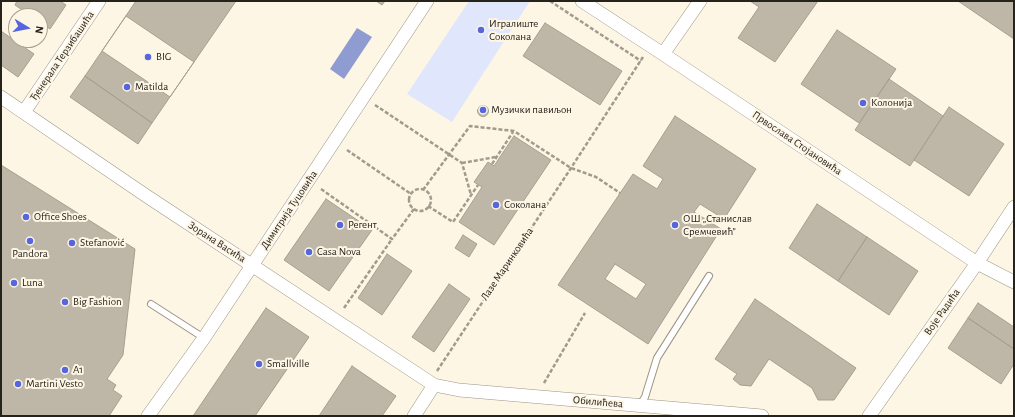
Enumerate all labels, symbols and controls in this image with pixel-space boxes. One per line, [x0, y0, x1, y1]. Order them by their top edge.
north arrow [8, 8, 48, 48]
street label: Ђенерала Терзибашића [27, 9, 97, 103]
place label: Игралиште Соколана [489, 17, 538, 43]
text: N [33, 25, 45, 35]
marker: Игралиште Соколана [476, 25, 486, 35]
place label: BIG [156, 50, 171, 64]
marker: BIG [143, 52, 153, 62]
place label: Matilda [135, 80, 168, 94]
marker: Matilda [122, 82, 132, 92]
place label: Колонија [871, 96, 912, 110]
marker: Колонија [858, 98, 868, 108]
place label: Музички павиљон [491, 103, 572, 117]
marker: Музички павиљон [478, 105, 488, 115]
street label: Првослава Стојановића [750, 108, 844, 178]
street label: Димитрија Туцовића [258, 168, 320, 252]
place label: Соколана [504, 198, 546, 212]
marker: Соколана [491, 200, 501, 210]
place label: Office Shoes [34, 210, 87, 224]
marker: Office Shoes [21, 212, 31, 222]
place label: ОШ „Станислав Сремчевић” [683, 212, 752, 238]
street label: Зорана Васића [186, 218, 248, 266]
place label: Регент [348, 218, 377, 232]
marker: Регент [335, 220, 345, 230]
marker: ОШ „Станислав Сремчевић” [670, 220, 680, 230]
street label: Лазе Маринковића [478, 225, 536, 303]
marker: Pandora [25, 236, 35, 246]
place label: Stefanović [80, 236, 124, 250]
marker: Stefanović [67, 238, 77, 248]
place label: Casa Nova [317, 245, 361, 259]
place label: Pandora [12, 247, 48, 261]
marker: Casa Nova [304, 247, 314, 257]
place label: Luna [22, 276, 43, 290]
marker: Luna [9, 278, 19, 288]
street label: Воје Радића [921, 286, 963, 338]
place label: Big Fashion [73, 295, 122, 309]
marker: Big Fashion [60, 297, 70, 307]
place label: Smallville [267, 357, 309, 371]
marker: Smallville [254, 359, 264, 369]
place label: A1 [73, 363, 83, 377]
marker: A1 [60, 365, 70, 375]
place label: Martini Vesto [26, 377, 83, 391]
marker: Martini Vesto [13, 379, 23, 389]
street label: Обилићева [572, 393, 624, 411]

